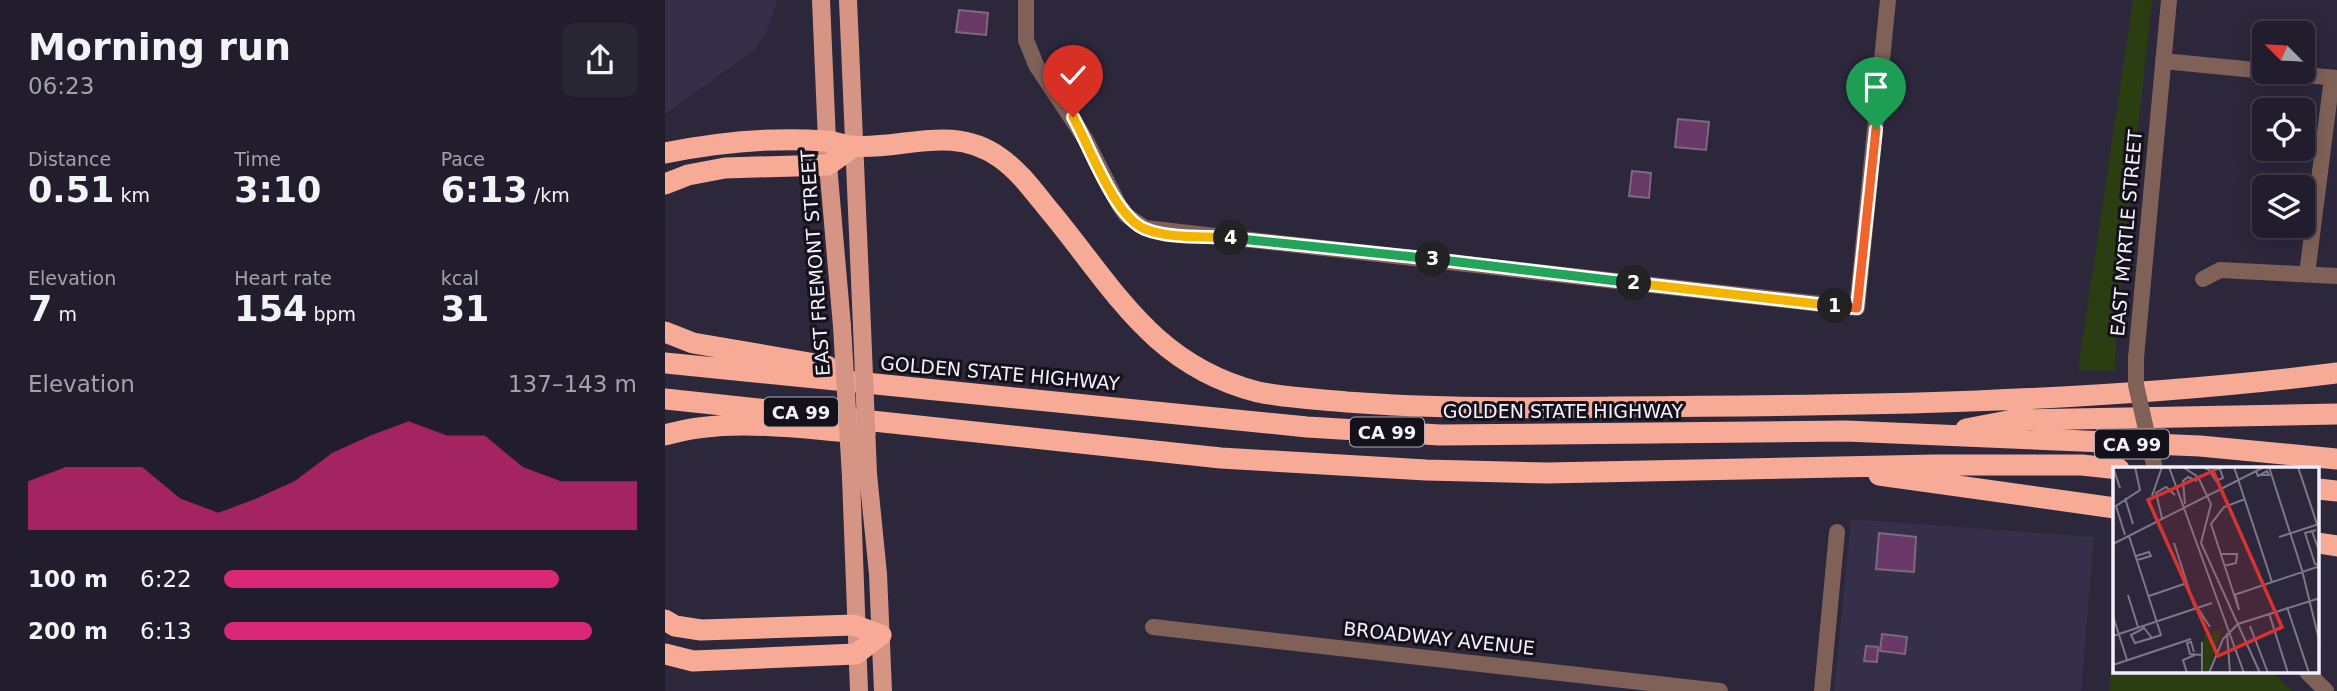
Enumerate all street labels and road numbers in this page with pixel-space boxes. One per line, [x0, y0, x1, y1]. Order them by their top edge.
street label: EAST MYRTLE STREET [2106, 128, 2146, 337]
street label: EAST FREMONT STREET [796, 149, 834, 377]
street label: GOLDEN STATE HIGHWAY [879, 352, 1121, 394]
road number: CA 99 [764, 398, 838, 426]
street label: GOLDEN STATE HIGHWAY [1443, 400, 1684, 422]
road number: CA 99 [1350, 418, 1424, 446]
road number: CA 99 [2095, 430, 2169, 458]
street label: BROADWAY AVENUE [1342, 617, 1536, 659]

